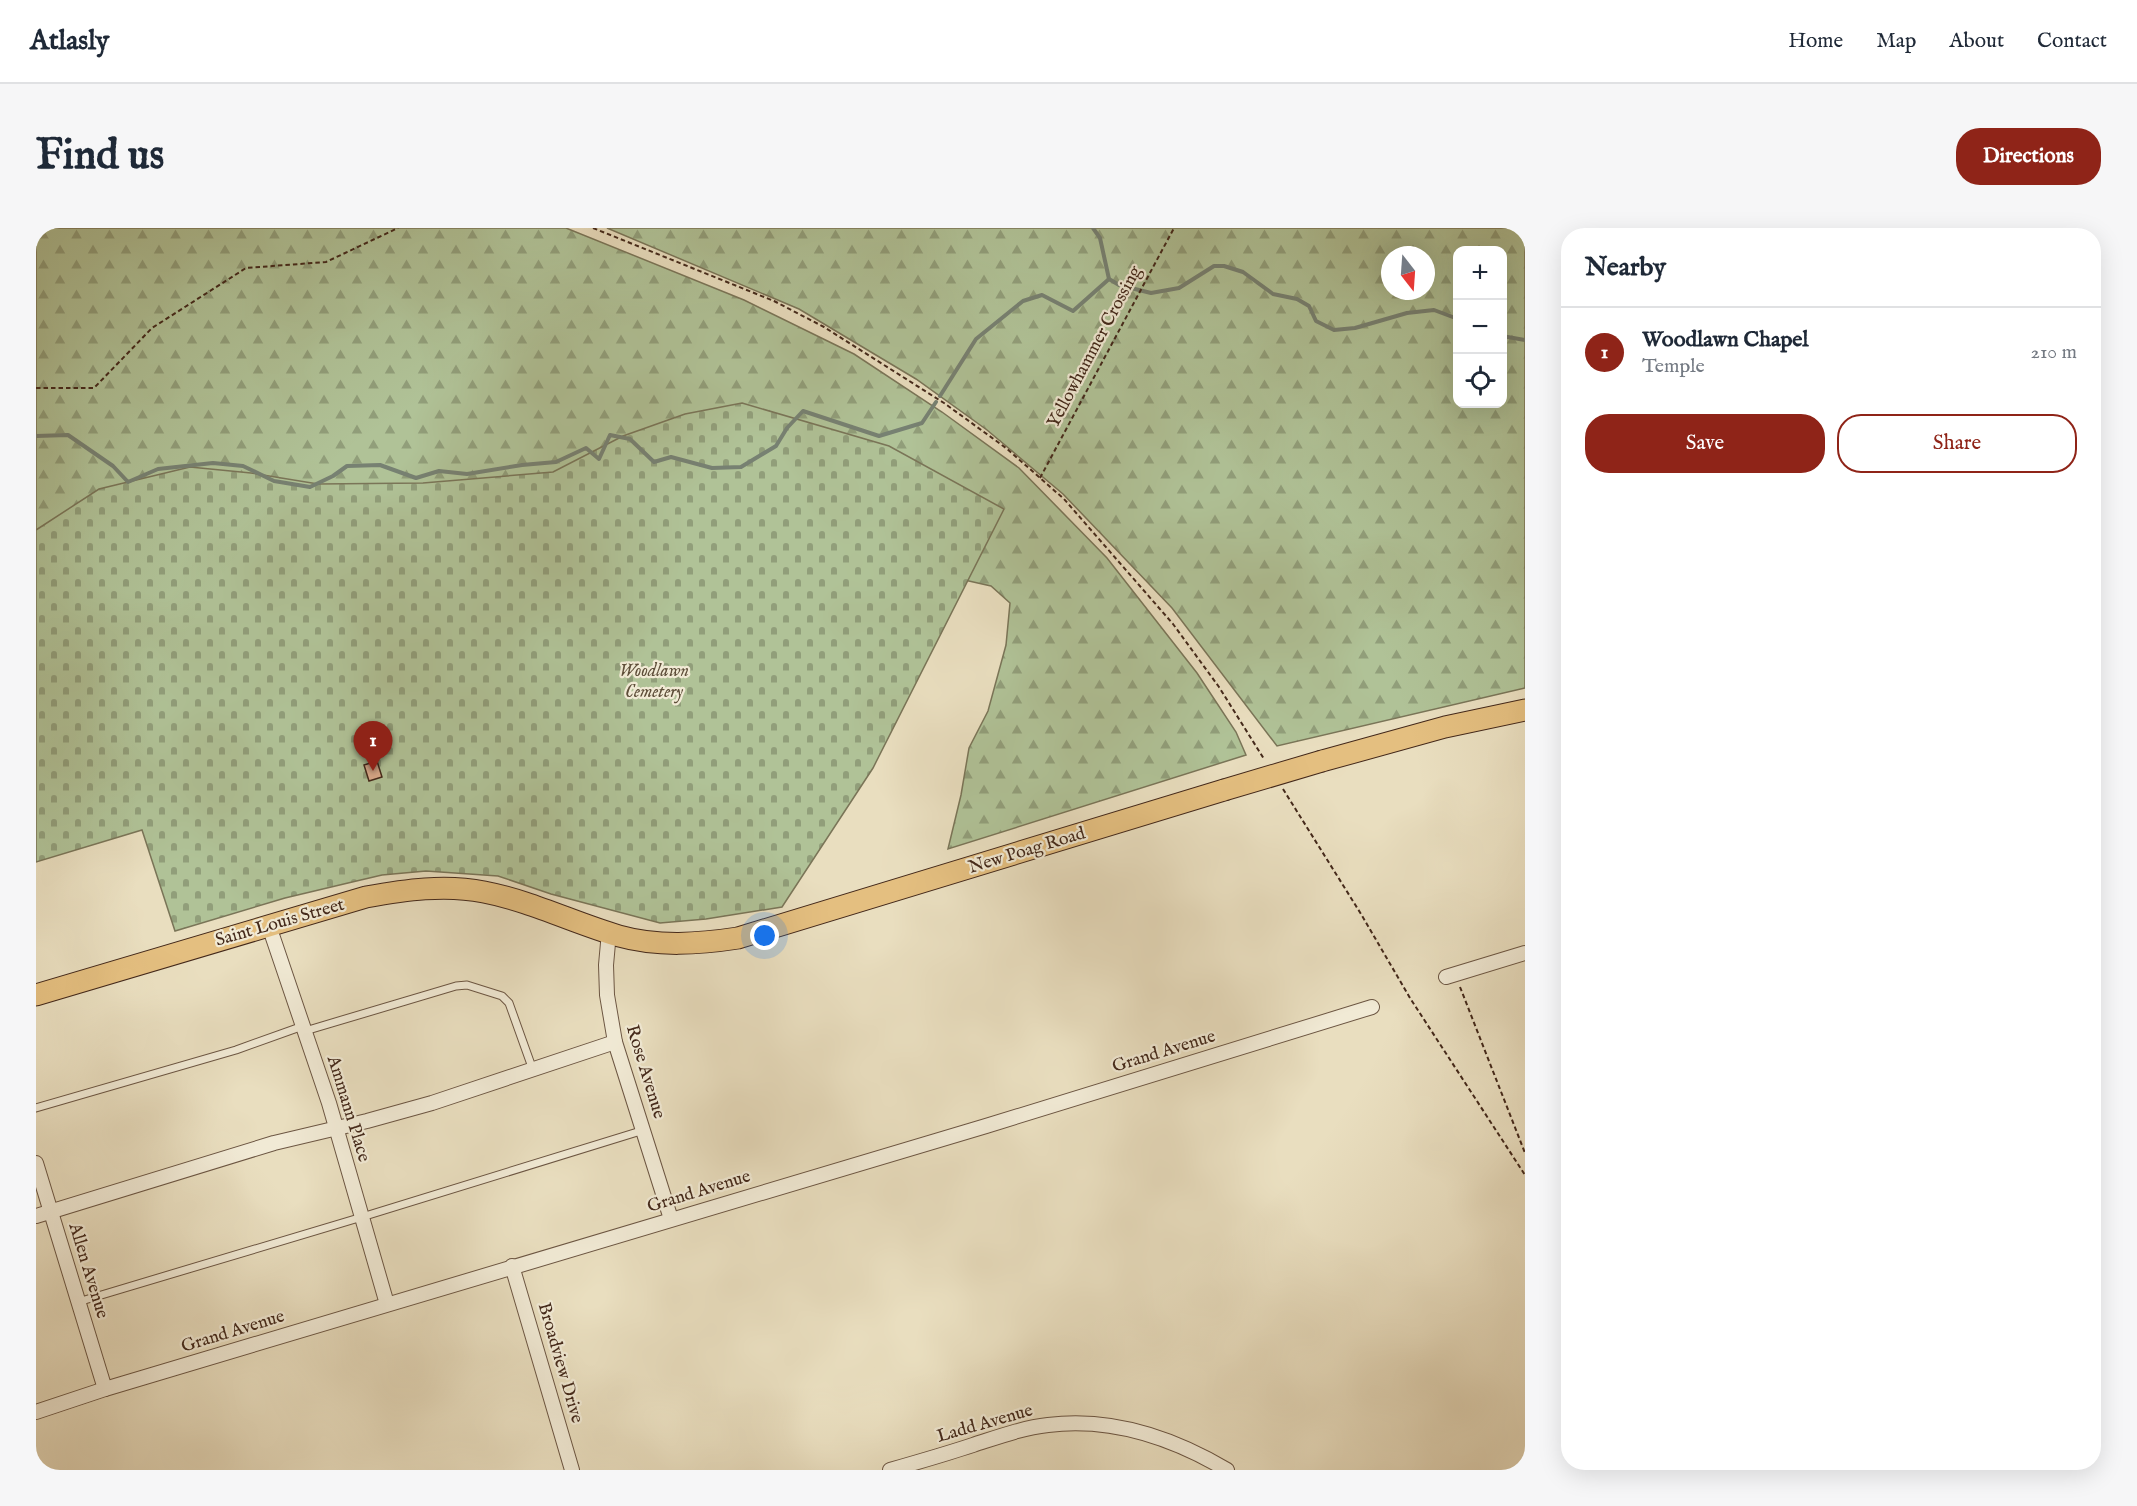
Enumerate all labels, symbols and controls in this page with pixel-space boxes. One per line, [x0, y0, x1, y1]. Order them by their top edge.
text: Atlasly [30, 24, 109, 59]
text: Home [1788, 28, 1843, 55]
text: Map [1876, 28, 1916, 55]
text: About [1949, 28, 2004, 55]
text: Contact [2037, 28, 2107, 55]
button: Directions [1956, 128, 2101, 185]
text: Find us [36, 130, 164, 183]
north arrow [1381, 246, 1435, 300]
map controls [1453, 246, 1507, 408]
button: + [1453, 246, 1507, 300]
text: Nearby [1585, 251, 1666, 284]
street label: Yellowhammer Crossing [1043, 262, 1148, 432]
button: − [1453, 300, 1507, 354]
text: Woodlawn Chapel [1642, 326, 1808, 354]
text: 1 [1601, 340, 1608, 365]
text: 210 m [2031, 340, 2077, 365]
button: locate [1453, 354, 1507, 408]
text: Temple [1642, 354, 1705, 379]
button: Save [1585, 414, 1825, 473]
button: Share [1837, 414, 2077, 473]
park label: Woodlawn Cemetery [619, 660, 689, 704]
pin: 1 [354, 722, 392, 771]
street label: New Poag Road [966, 822, 1089, 880]
street label: Saint Louis Street [213, 894, 347, 952]
your location [750, 921, 779, 950]
street label: Rose Avenue [620, 1022, 670, 1122]
street label: Grand Avenue [1110, 1025, 1218, 1079]
street label: Ammann Place [321, 1052, 375, 1165]
street label: Grand Avenue [645, 1165, 753, 1219]
street label: Allen Avenue [62, 1219, 113, 1322]
street label: Broadview Drive [532, 1300, 588, 1426]
street label: Grand Avenue [179, 1305, 287, 1359]
street label: Ladd Avenue [934, 1399, 1036, 1449]

